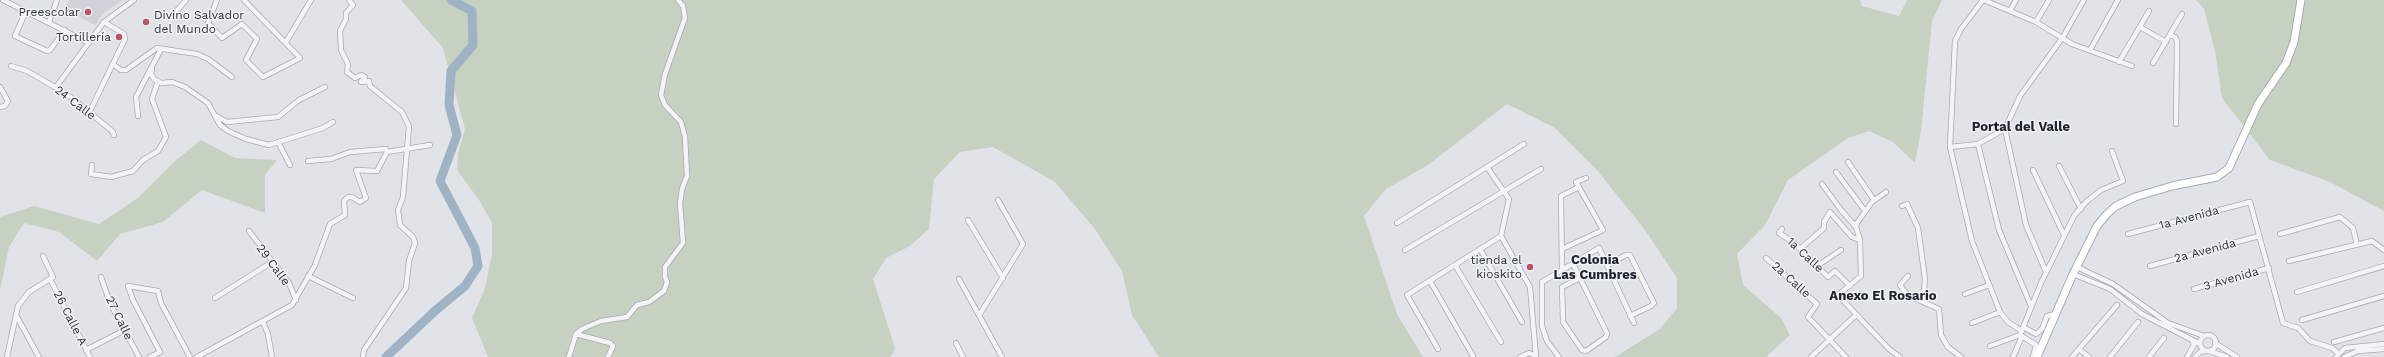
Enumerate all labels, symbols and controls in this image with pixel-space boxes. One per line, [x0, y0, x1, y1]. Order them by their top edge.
place label: Preescolar [19, 5, 80, 19]
marker: Preescolar [83, 7, 93, 17]
place label: Divino Salvador del Mundo [154, 8, 244, 36]
marker: Divino Salvador del Mundo [141, 17, 151, 27]
place label: Tortillería [56, 30, 111, 44]
marker: Tortillería [114, 32, 124, 42]
street label: 24 Calle [52, 83, 98, 123]
district label: Portal del Valle [1972, 119, 2070, 135]
street label: 1a Avenida [2158, 203, 2220, 233]
street label: 1a Calle [1784, 234, 1826, 276]
street label: 2a Avenida [2172, 236, 2238, 266]
street label: 29 Calle [253, 241, 293, 289]
district label: Colonia Las Cumbres [1553, 252, 1637, 283]
place label: tienda el kioskito [1470, 253, 1522, 281]
street label: 2a Calle [1769, 259, 1813, 301]
marker: tienda el kioskito [1525, 262, 1535, 272]
street label: 3 Avenida [2202, 264, 2260, 294]
street label: 26 Calle A [50, 288, 90, 348]
district label: Anexo El Rosario [1829, 288, 1937, 304]
street label: 27 Calle [102, 294, 136, 342]

